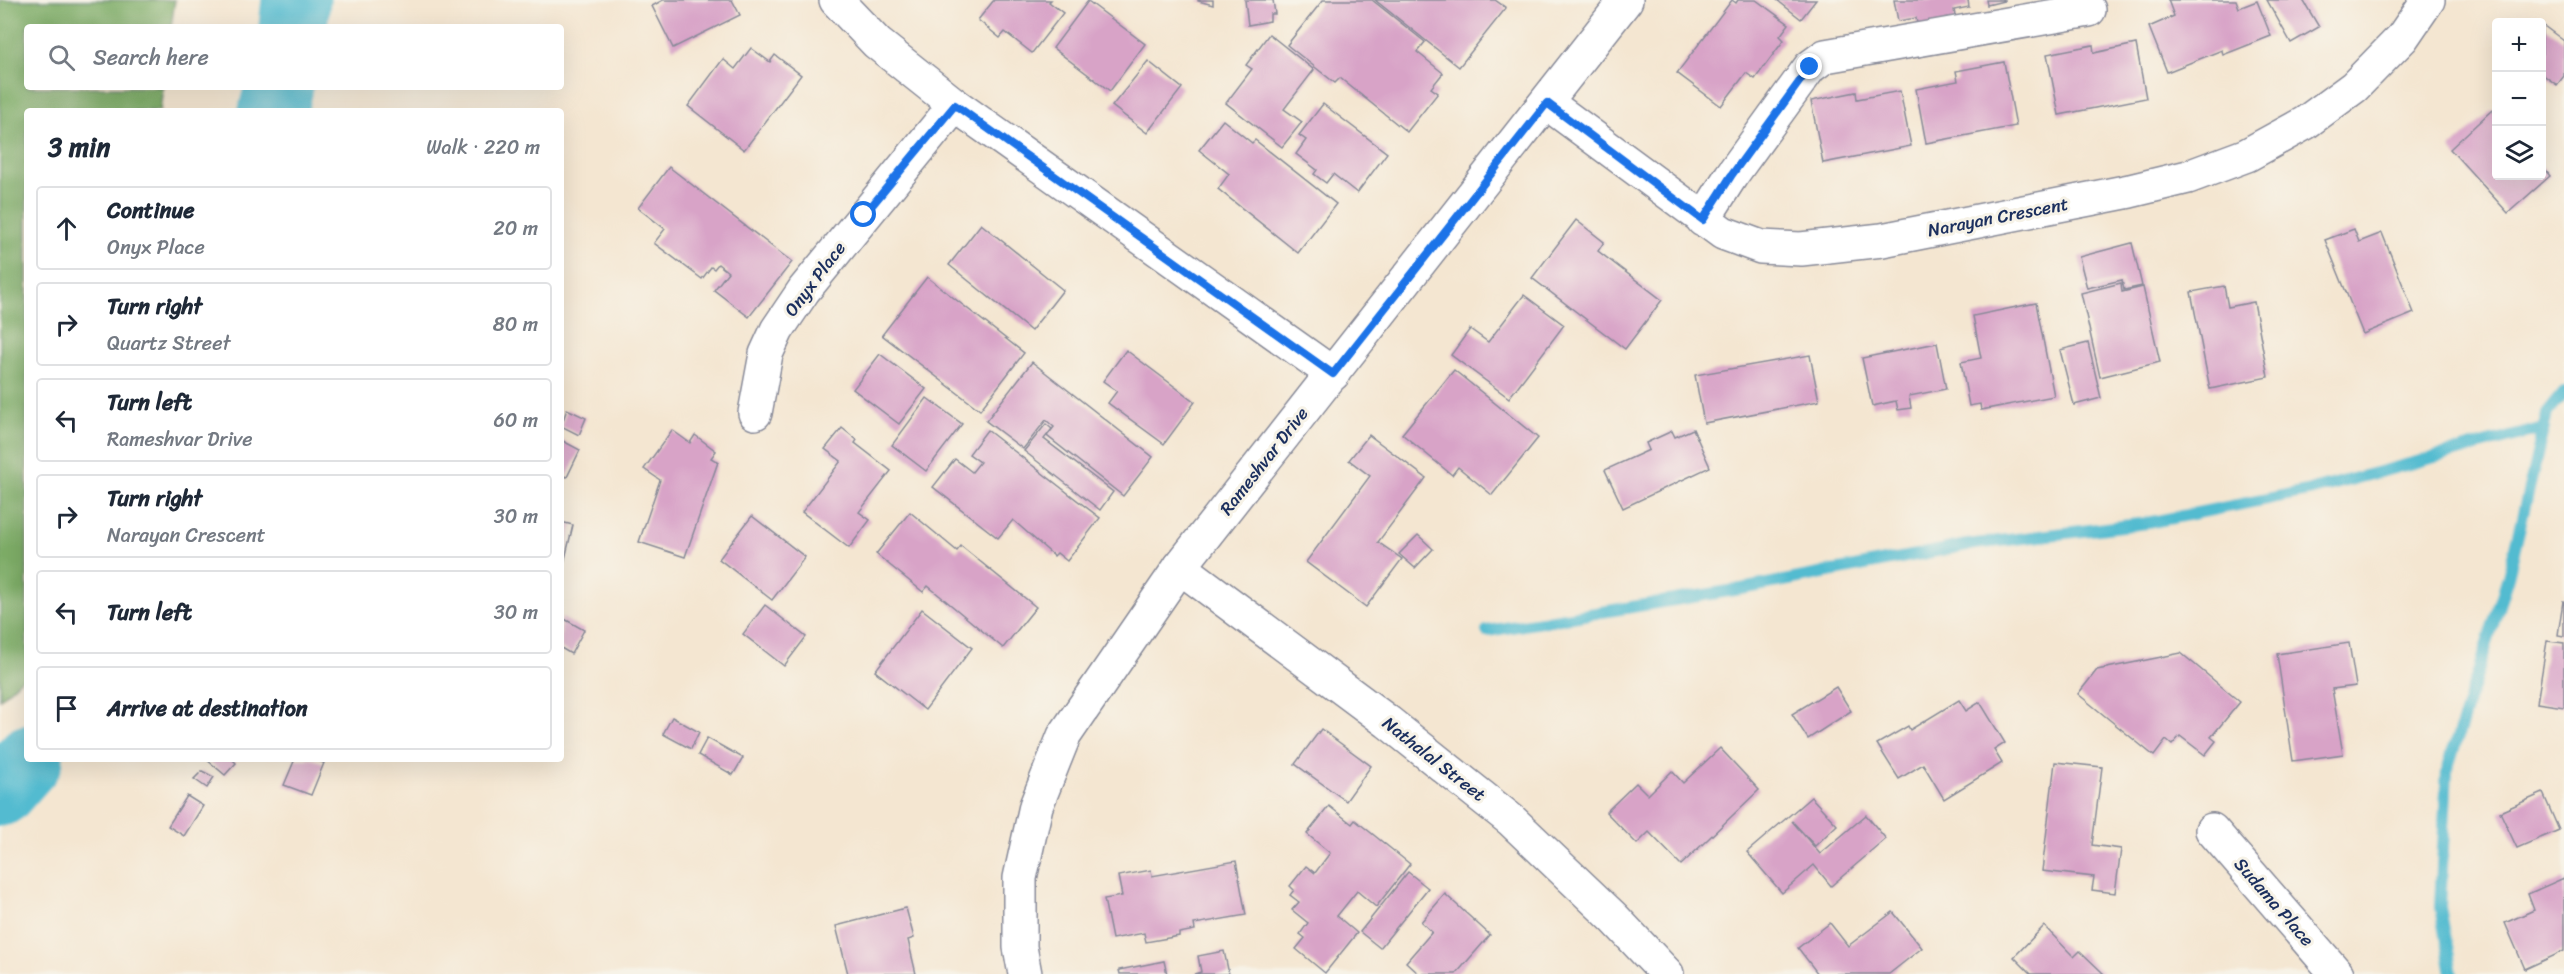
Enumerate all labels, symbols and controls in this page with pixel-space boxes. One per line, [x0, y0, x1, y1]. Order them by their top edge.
map controls [2492, 18, 2546, 180]
button: + [2492, 18, 2546, 72]
search box [24, 24, 564, 90]
text: Search here [93, 38, 209, 77]
icon: search [45, 41, 78, 74]
route end [1796, 53, 1822, 79]
button: − [2492, 72, 2546, 126]
text: 3 min [48, 124, 110, 170]
button: layers [2492, 126, 2546, 180]
text: Walk · 220 m [426, 130, 540, 165]
street label: Narayan Crescent [1925, 188, 2071, 246]
text: Continue [107, 191, 195, 230]
route start [850, 201, 876, 227]
text: 20 m [493, 211, 538, 246]
icon: ahead [50, 212, 83, 245]
text: Onyx Place [107, 230, 205, 265]
street label: Onyx Place [776, 234, 854, 324]
text: Turn right [107, 287, 202, 326]
text: 80 m [493, 307, 538, 342]
icon: right [50, 308, 83, 341]
text: Quartz Street [107, 326, 230, 361]
text: Turn left [107, 383, 192, 422]
street label: Rameshvar Drive [1211, 400, 1317, 522]
text: 60 m [493, 403, 538, 438]
icon: left [50, 404, 83, 437]
text: Rameshvar Drive [107, 422, 253, 457]
text: Turn right [107, 479, 202, 518]
text: 30 m [494, 499, 538, 534]
icon: right [50, 500, 83, 533]
text: Narayan Crescent [107, 518, 266, 553]
text: Turn left [107, 593, 192, 632]
text: 30 m [494, 595, 538, 630]
icon: left [50, 596, 83, 629]
text: Arrive at destination [107, 689, 308, 728]
icon: arrive [50, 692, 83, 725]
street label: Nathalal Street [1375, 708, 1493, 810]
street label: Sudama Place [2226, 850, 2322, 954]

